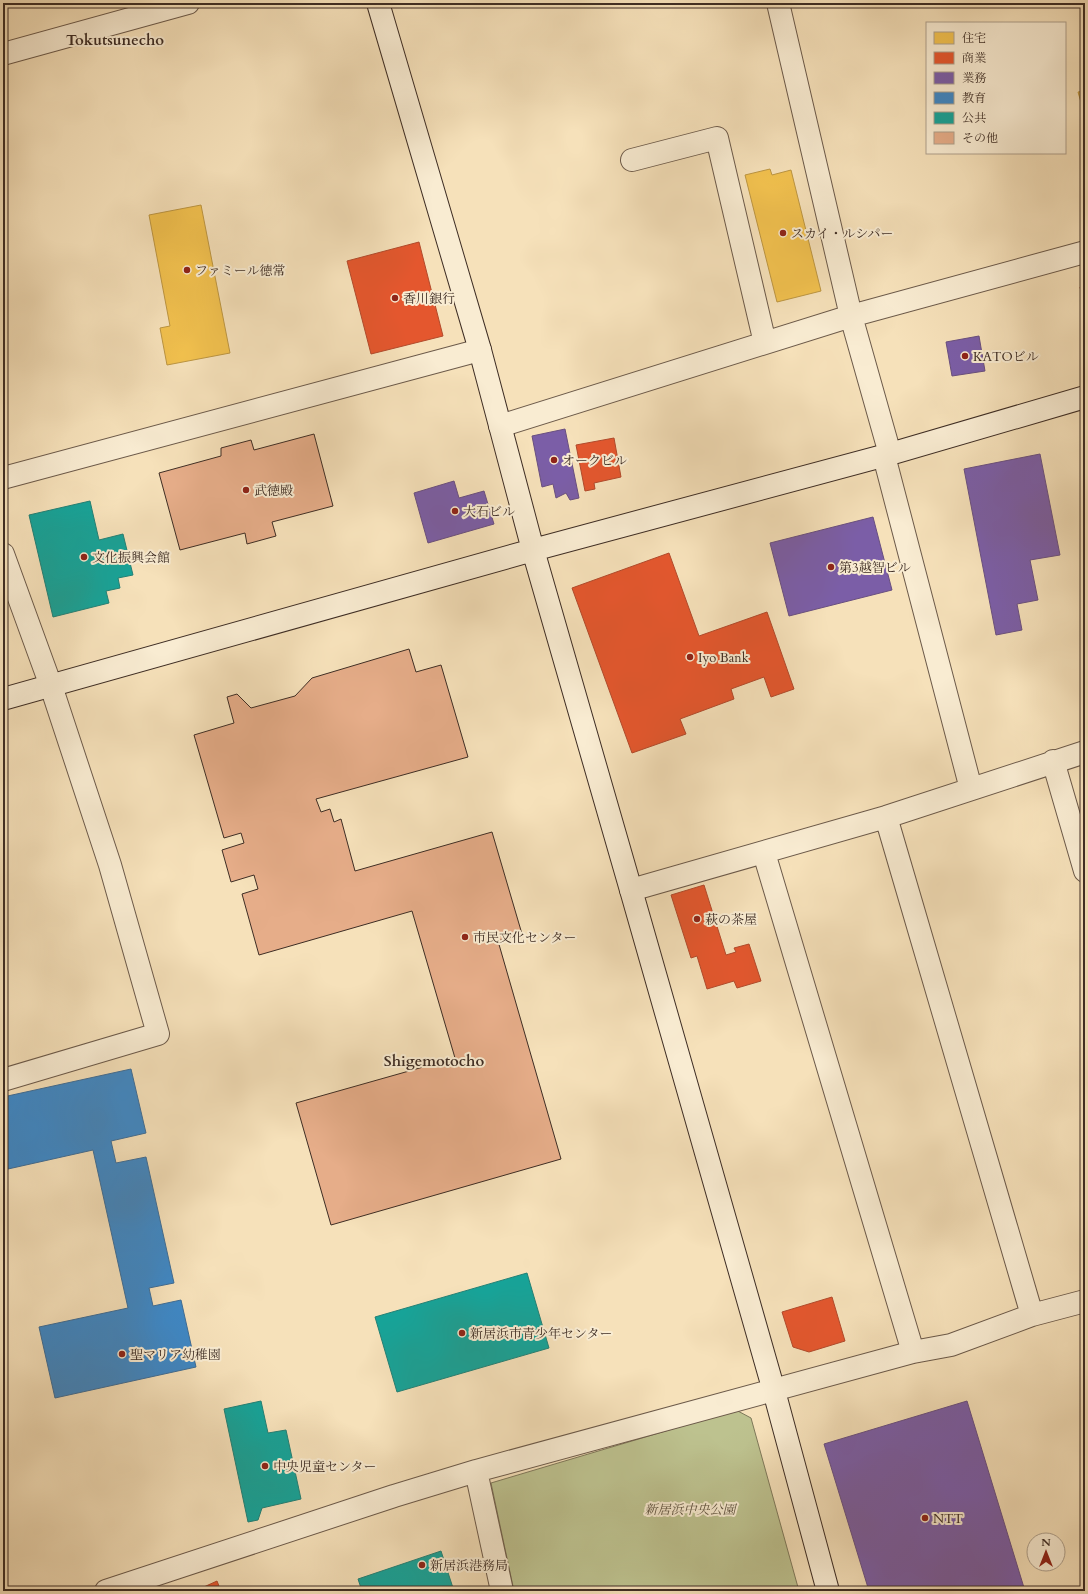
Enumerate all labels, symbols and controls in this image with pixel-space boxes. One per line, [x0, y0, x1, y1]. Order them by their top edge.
legend [926, 22, 1066, 154]
district label: Tokutsunecho [66, 30, 164, 50]
text: 住宅 [962, 30, 986, 46]
text: 商業 [962, 50, 986, 66]
text: 業務 [962, 70, 986, 86]
text: 教育 [962, 90, 986, 106]
text: 公共 [962, 110, 986, 126]
text: その他 [962, 130, 998, 146]
place label: スカイ・ルシパー [791, 225, 893, 243]
marker: スカイ・ルシパー [778, 228, 788, 238]
place label: ファミール徳常 [195, 262, 285, 280]
marker: ファミール徳常 [182, 265, 192, 275]
place label: 香川銀行 [403, 290, 455, 308]
marker: 香川銀行 [390, 293, 400, 303]
place label: KATOビル [973, 348, 1039, 366]
marker: KATOビル [960, 351, 970, 361]
place label: オークビル [562, 452, 627, 470]
marker: オークビル [549, 455, 559, 465]
place label: 武徳殿 [254, 482, 293, 500]
marker: 武徳殿 [241, 485, 251, 495]
place label: 大石ビル [463, 503, 515, 521]
marker: 大石ビル [450, 506, 460, 516]
place label: 文化振興会館 [92, 549, 170, 567]
marker: 文化振興会館 [79, 552, 89, 562]
place label: 第3越智ビル [839, 559, 911, 577]
marker: 第3越智ビル [826, 562, 836, 572]
place label: Iyo Bank [698, 649, 749, 667]
marker: Iyo Bank [685, 652, 695, 662]
place label: 萩の茶屋 [705, 911, 757, 929]
marker: 萩の茶屋 [692, 914, 702, 924]
place label: 市民文化センター [473, 929, 576, 947]
marker: 市民文化センター [460, 932, 470, 942]
district label: Shigemotocho [384, 1051, 484, 1071]
place label: 新居浜市青少年センター [470, 1325, 612, 1343]
marker: 新居浜市青少年センター [457, 1328, 467, 1338]
place label: 聖マリア幼稚園 [130, 1346, 221, 1364]
marker: 聖マリア幼稚園 [117, 1349, 127, 1359]
place label: 中央児童センター [273, 1458, 376, 1476]
marker: 中央児童センター [260, 1461, 270, 1471]
park label: 新居浜中央公園 [644, 1501, 737, 1519]
place label: NTT [933, 1510, 964, 1528]
marker: NTT [920, 1513, 930, 1523]
north arrow [1026, 1532, 1066, 1572]
text: N [1041, 1535, 1051, 1550]
place label: 新居浜港務局 [430, 1557, 508, 1575]
marker: 新居浜港務局 [417, 1560, 427, 1570]

